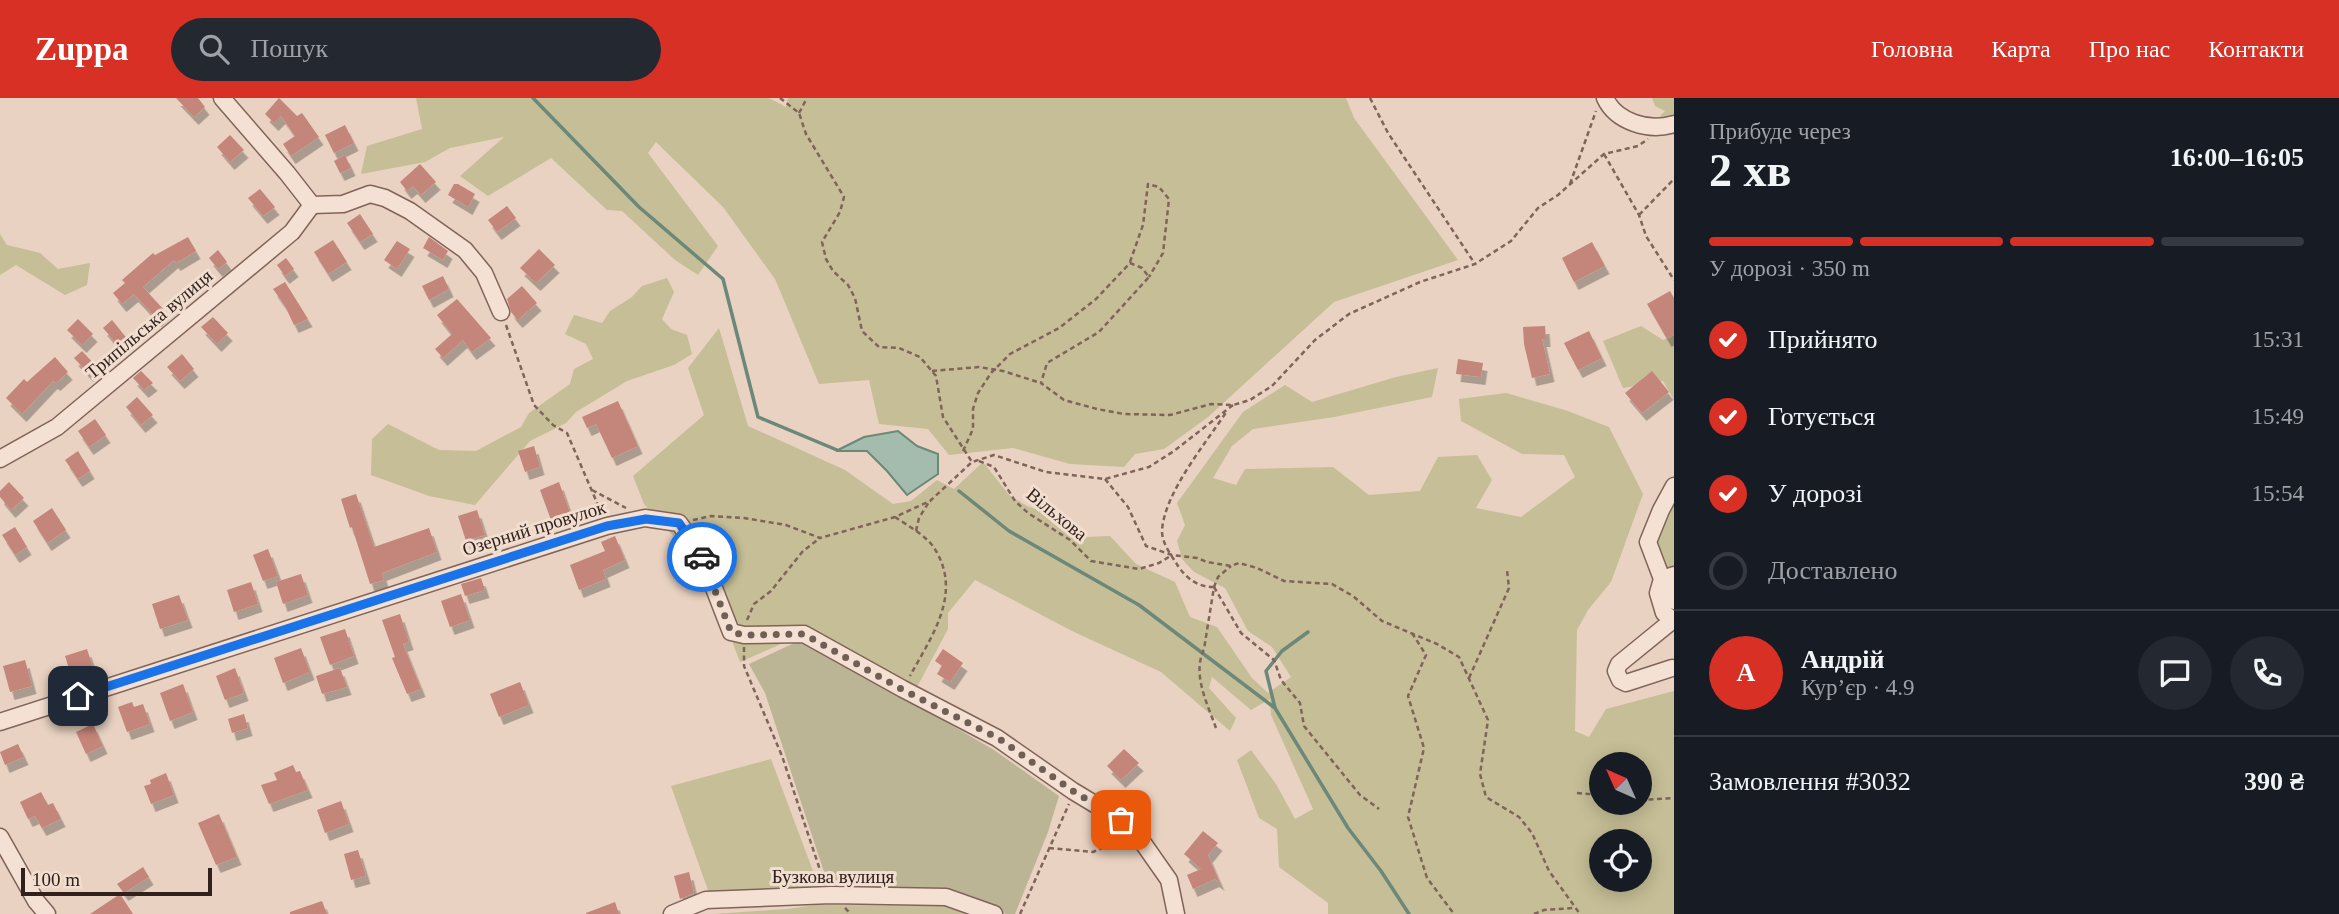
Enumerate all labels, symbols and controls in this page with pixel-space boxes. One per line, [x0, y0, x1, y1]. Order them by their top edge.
search box [171, 18, 661, 81]
icon: search [195, 30, 233, 68]
text: Zuppa [35, 31, 129, 67]
text: Пошук [251, 34, 328, 63]
text: Головна [1871, 36, 1953, 62]
text: Карта [1991, 36, 2051, 62]
text: Про нас [2089, 36, 2170, 62]
text: Контакти [2208, 36, 2304, 62]
text: Прибуде через [1709, 119, 1851, 144]
text: 16:00–16:05 [2170, 143, 2304, 172]
text: 2 хв [1709, 145, 1791, 196]
text: У дорозі · 350 m [1709, 256, 1870, 281]
street label: Трипільська вулиця [81, 265, 217, 383]
icon: check [1709, 321, 1747, 359]
text: Прийнято [1768, 325, 1878, 354]
text: 15:31 [2252, 327, 2304, 352]
icon: check [1709, 398, 1747, 436]
text: Готується [1768, 402, 1875, 431]
text: 15:49 [2252, 404, 2304, 429]
icon: check [1709, 475, 1747, 513]
text: У дорозі [1768, 479, 1863, 508]
text: 15:54 [2252, 481, 2304, 506]
street label: Вільхова [1023, 483, 1092, 545]
street label: Озерний провулок [460, 496, 609, 560]
courier [667, 522, 737, 592]
icon: car [683, 538, 721, 576]
text: Доставлено [1768, 556, 1898, 585]
button: chat [2138, 636, 2212, 710]
button: phone [2230, 636, 2304, 710]
text: Андрій [1801, 645, 1885, 674]
text: А [1737, 658, 1755, 687]
pin [48, 666, 108, 726]
text: Кур’єр · 4.9 [1801, 675, 1915, 700]
icon: home [59, 677, 97, 715]
north arrow [1589, 752, 1652, 816]
map controls [1589, 752, 1652, 892]
text: Замовлення #3032 [1709, 767, 1911, 796]
text: 390 ₴ [2244, 767, 2304, 796]
pin [1091, 790, 1151, 850]
icon: bag [1102, 801, 1140, 839]
button: locate [1589, 829, 1652, 892]
scale bar [21, 865, 212, 897]
street label: Бузкова вулиця [772, 866, 895, 887]
text: 100 m [32, 869, 80, 890]

